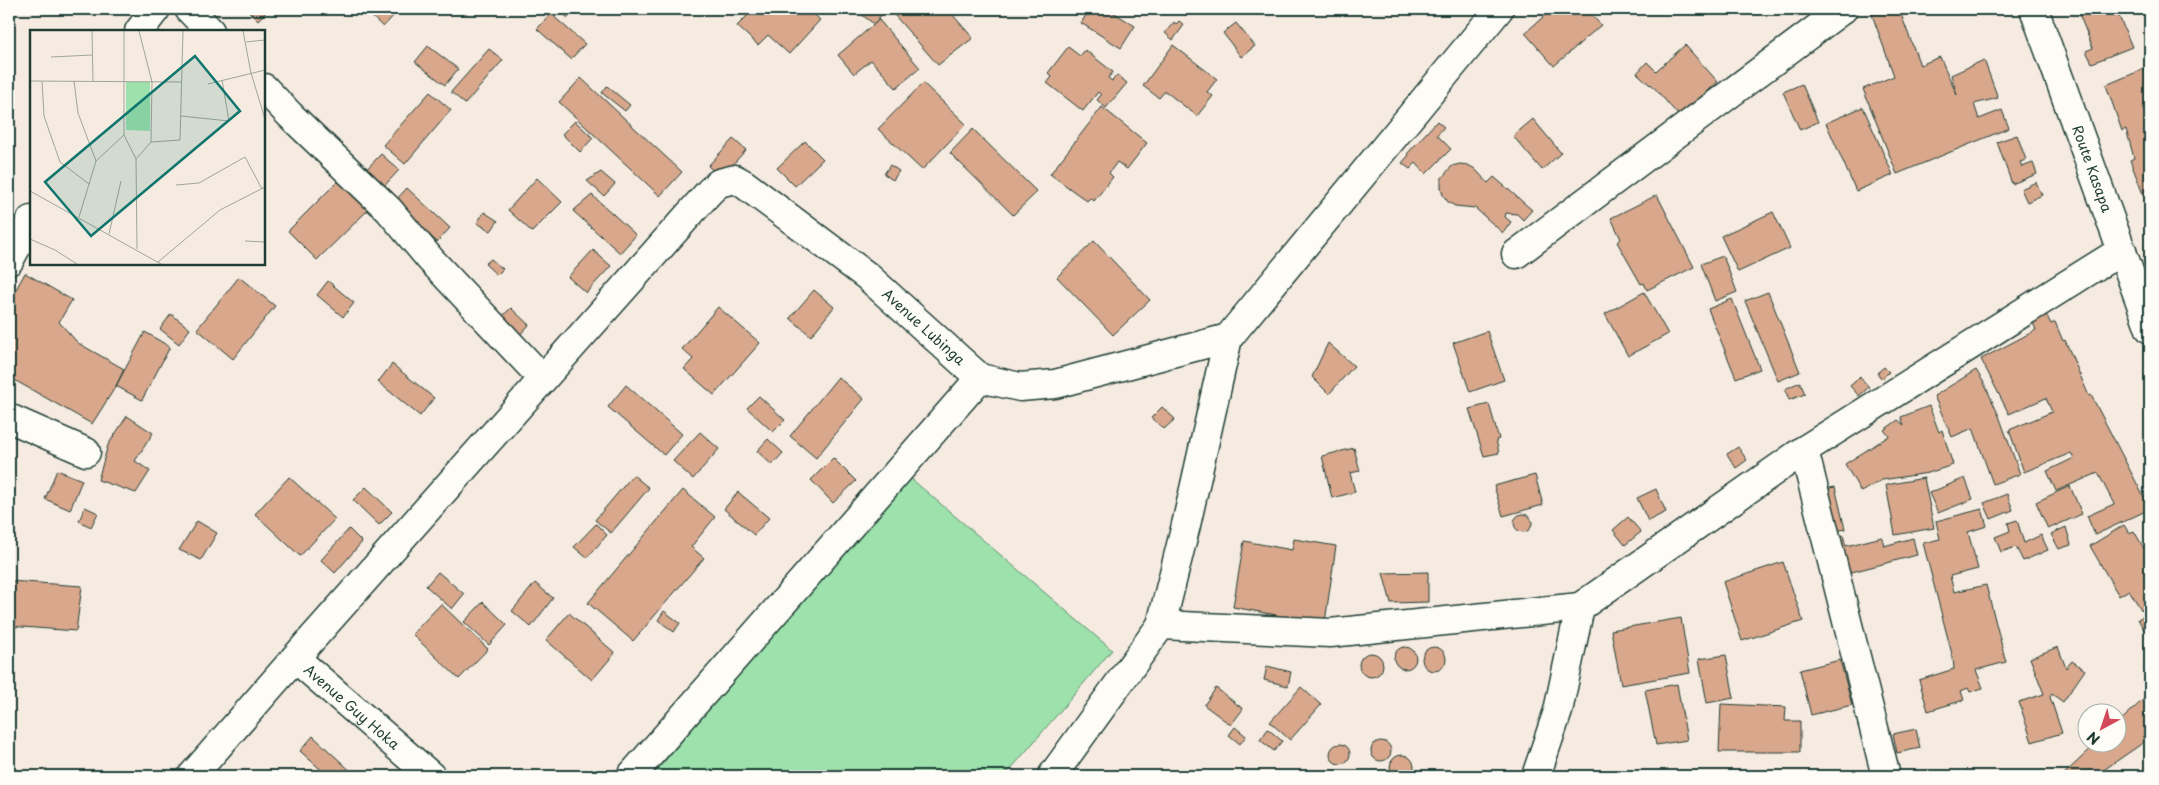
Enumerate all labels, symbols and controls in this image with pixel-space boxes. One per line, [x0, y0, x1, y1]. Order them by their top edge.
inset map [30, 30, 265, 265]
street label: Route Kasapa [2067, 122, 2118, 215]
street label: Avenue Lubinga [878, 283, 970, 370]
street label: Avenue Guy Hoka [299, 659, 405, 754]
north arrow [2076, 702, 2126, 752]
text: N [2082, 727, 2104, 750]

